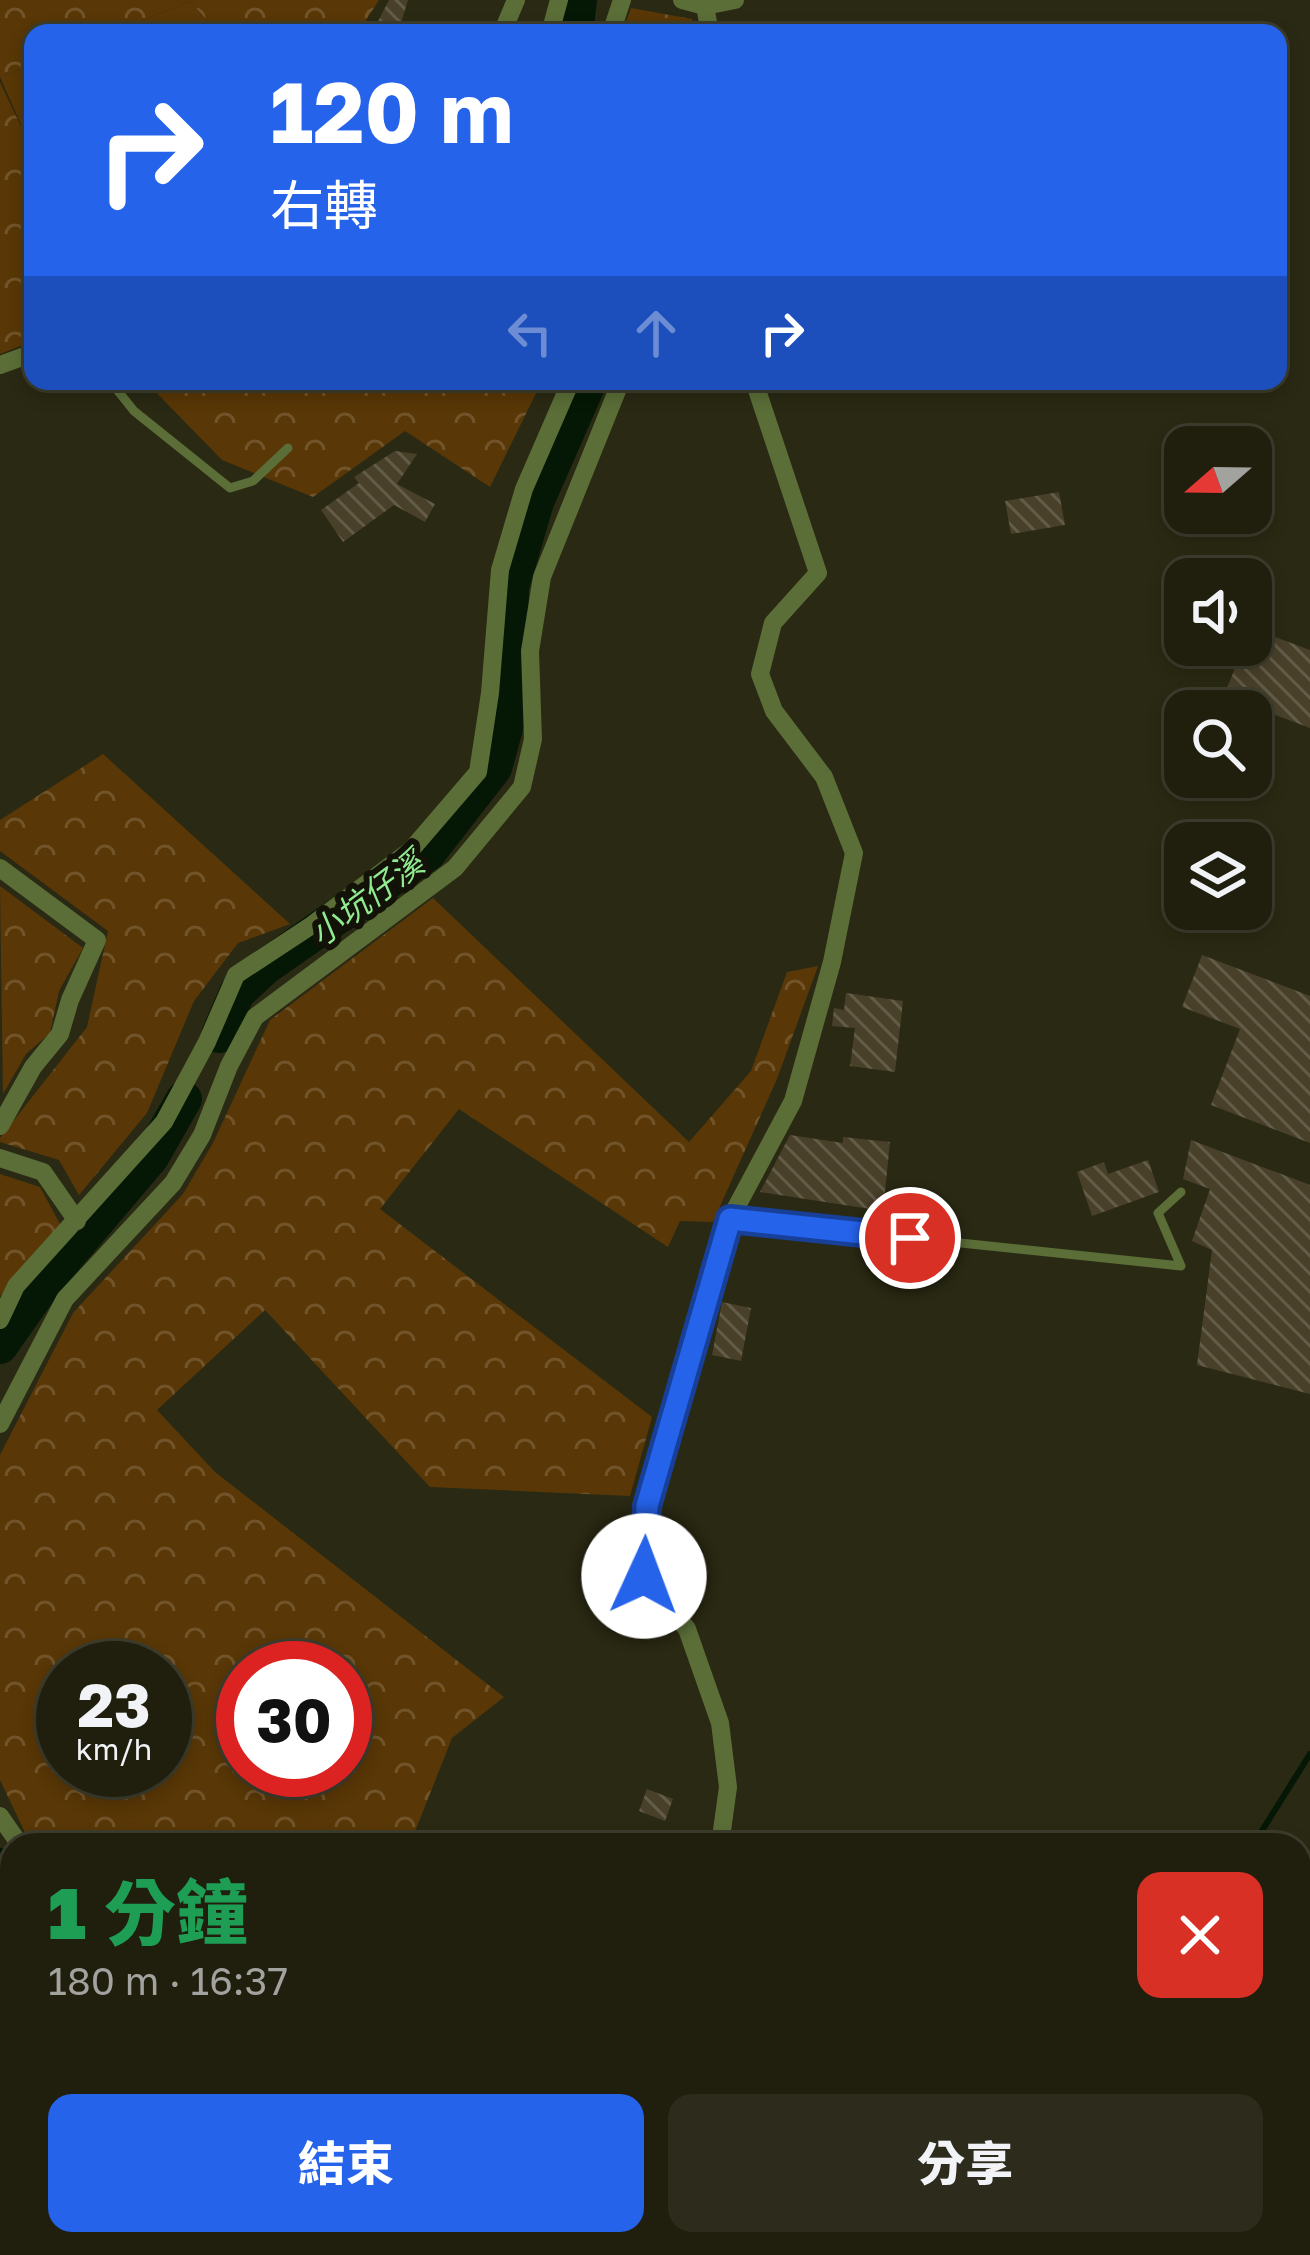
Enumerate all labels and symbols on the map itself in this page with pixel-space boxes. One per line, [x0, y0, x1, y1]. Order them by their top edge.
north arrow [1164, 426, 1272, 534]
water label: 小坑仔溪 [302, 840, 434, 953]
pin [859, 1187, 961, 1289]
position arrow [581, 1513, 707, 1639]
speed limit sign: 30 [216, 1641, 372, 1797]

